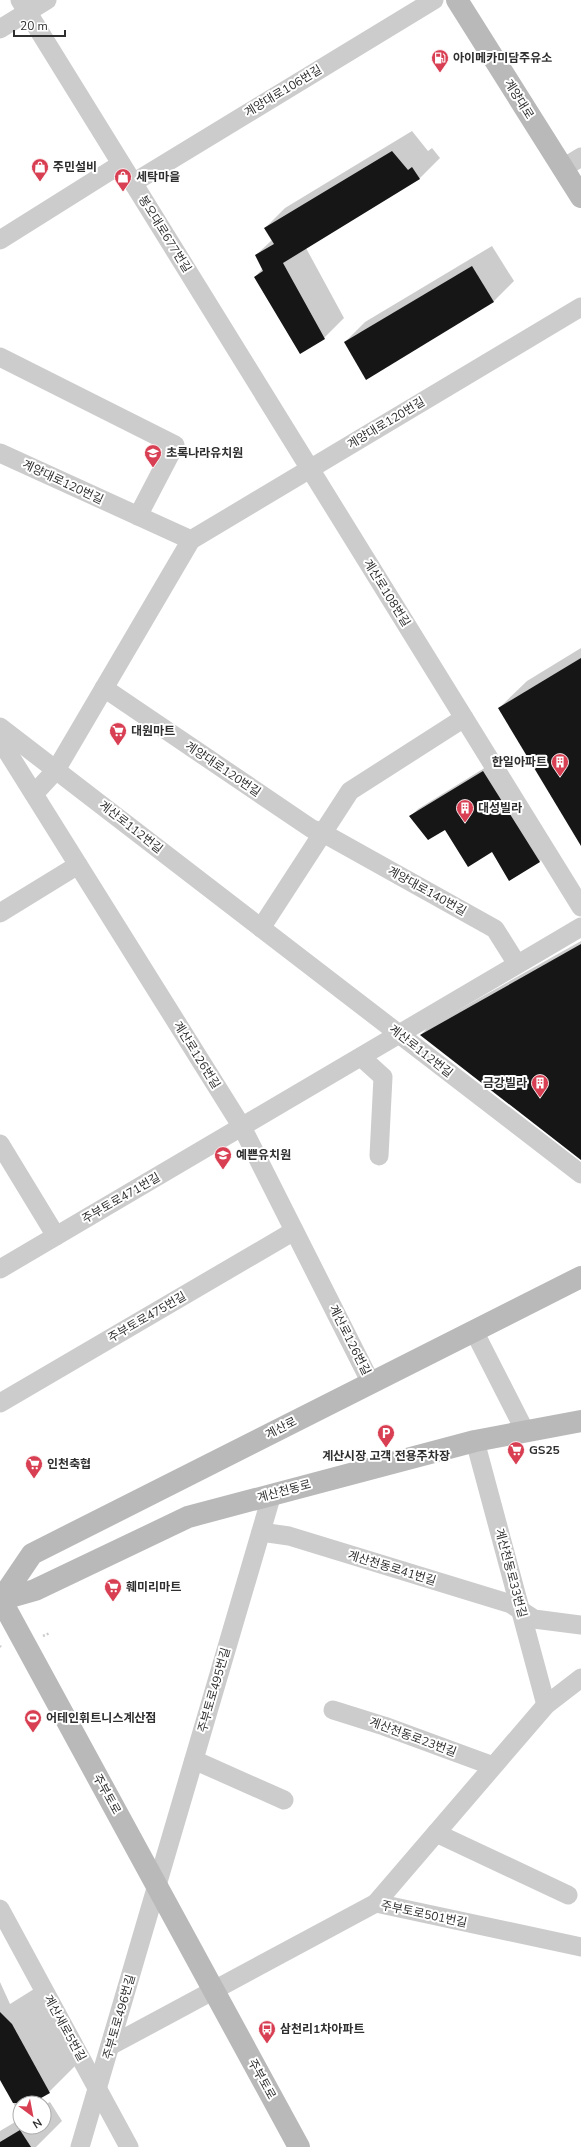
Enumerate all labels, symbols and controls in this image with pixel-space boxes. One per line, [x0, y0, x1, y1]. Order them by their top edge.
scale bar [14, 12, 65, 38]
text: 20 m [20, 18, 48, 34]
fuel station icon: 아이메카미담주유소 [430, 48, 450, 73]
place label: 아이메카미담주유소 [453, 50, 552, 66]
street label: 계양대로106번길 [241, 62, 325, 120]
street label: 계양대로 [501, 76, 537, 122]
shop icon: 주민설비 [30, 157, 50, 182]
place label: 주민설비 [53, 159, 97, 175]
shop icon: 세탁마을 [113, 167, 133, 192]
place label: 세탁마을 [136, 169, 180, 185]
street label: 봉오대로677번길 [135, 193, 195, 275]
street label: 계양대로120번길 [344, 394, 428, 452]
school or university icon: 초록나라유치원 [143, 443, 163, 468]
place label: 초록나라유치원 [166, 445, 243, 461]
street label: 계양대로120번길 [20, 456, 106, 508]
street label: 계산로108번길 [360, 556, 414, 630]
supermarket icon: 대원마트 [108, 721, 128, 746]
place label: 대원마트 [131, 723, 175, 739]
street label: 계양대로120번길 [182, 738, 264, 800]
building icon: 한일아파트 [550, 752, 570, 777]
place label: 한일아파트 [492, 754, 547, 770]
street label: 계산로112번길 [96, 797, 166, 857]
building icon: 대성빌라 [455, 798, 475, 823]
place label: 대성빌라 [478, 800, 522, 816]
street label: 계양대로140번길 [385, 863, 469, 919]
street label: 계산로126번길 [170, 1018, 224, 1092]
street label: 계산로112번길 [386, 1021, 456, 1081]
building icon: 금강빌라 [530, 1073, 550, 1098]
place label: 금강빌라 [483, 1075, 527, 1091]
school or university icon: 예쁜유치원 [213, 1145, 233, 1170]
place label: 예쁜유치원 [236, 1147, 291, 1163]
street label: 주부토로471번길 [79, 1169, 163, 1227]
street label: 주부토로475번길 [105, 1288, 189, 1346]
street label: 계산로126번길 [325, 1302, 375, 1378]
street label: 계산로 [263, 1413, 299, 1443]
parking icon: 계산시장 고객 전용주차장 [376, 1423, 396, 1448]
supermarket icon: GS25 [506, 1440, 526, 1465]
place label: GS25 [529, 1442, 560, 1458]
place label: 계산시장 고객 전용주차장 [322, 1448, 450, 1464]
supermarket icon: 인천축협 [24, 1454, 44, 1479]
place label: 인천축협 [47, 1456, 91, 1472]
street label: 계산천동로 [255, 1476, 313, 1506]
street label: 계산천동로33번길 [491, 1527, 531, 1619]
street label: 계산천동로41번길 [346, 1547, 438, 1589]
supermarket icon: 훼미리마트 [103, 1577, 123, 1602]
place label: 훼미리마트 [126, 1579, 181, 1595]
street label: 주부토로495번길 [194, 1646, 234, 1734]
sports icon: 어테인휘트니스계산점 [23, 1708, 43, 1733]
place label: 어테인휘트니스계산점 [46, 1710, 156, 1726]
street label: 계산천동로23번길 [367, 1714, 459, 1760]
street label: 주부토로 [89, 1771, 125, 1817]
street label: 주부토로501번길 [379, 1897, 469, 1931]
street label: 주부토로496번길 [99, 1973, 139, 2061]
street label: 계산새로5번길 [40, 1992, 90, 2064]
bus stop icon: 삼천리1차아파트 [257, 2019, 277, 2044]
place label: 삼천리1차아파트 [280, 2021, 364, 2037]
street label: 주부토로 [244, 2056, 280, 2102]
north arrow [12, 2095, 52, 2135]
text: N [30, 2115, 45, 2132]

